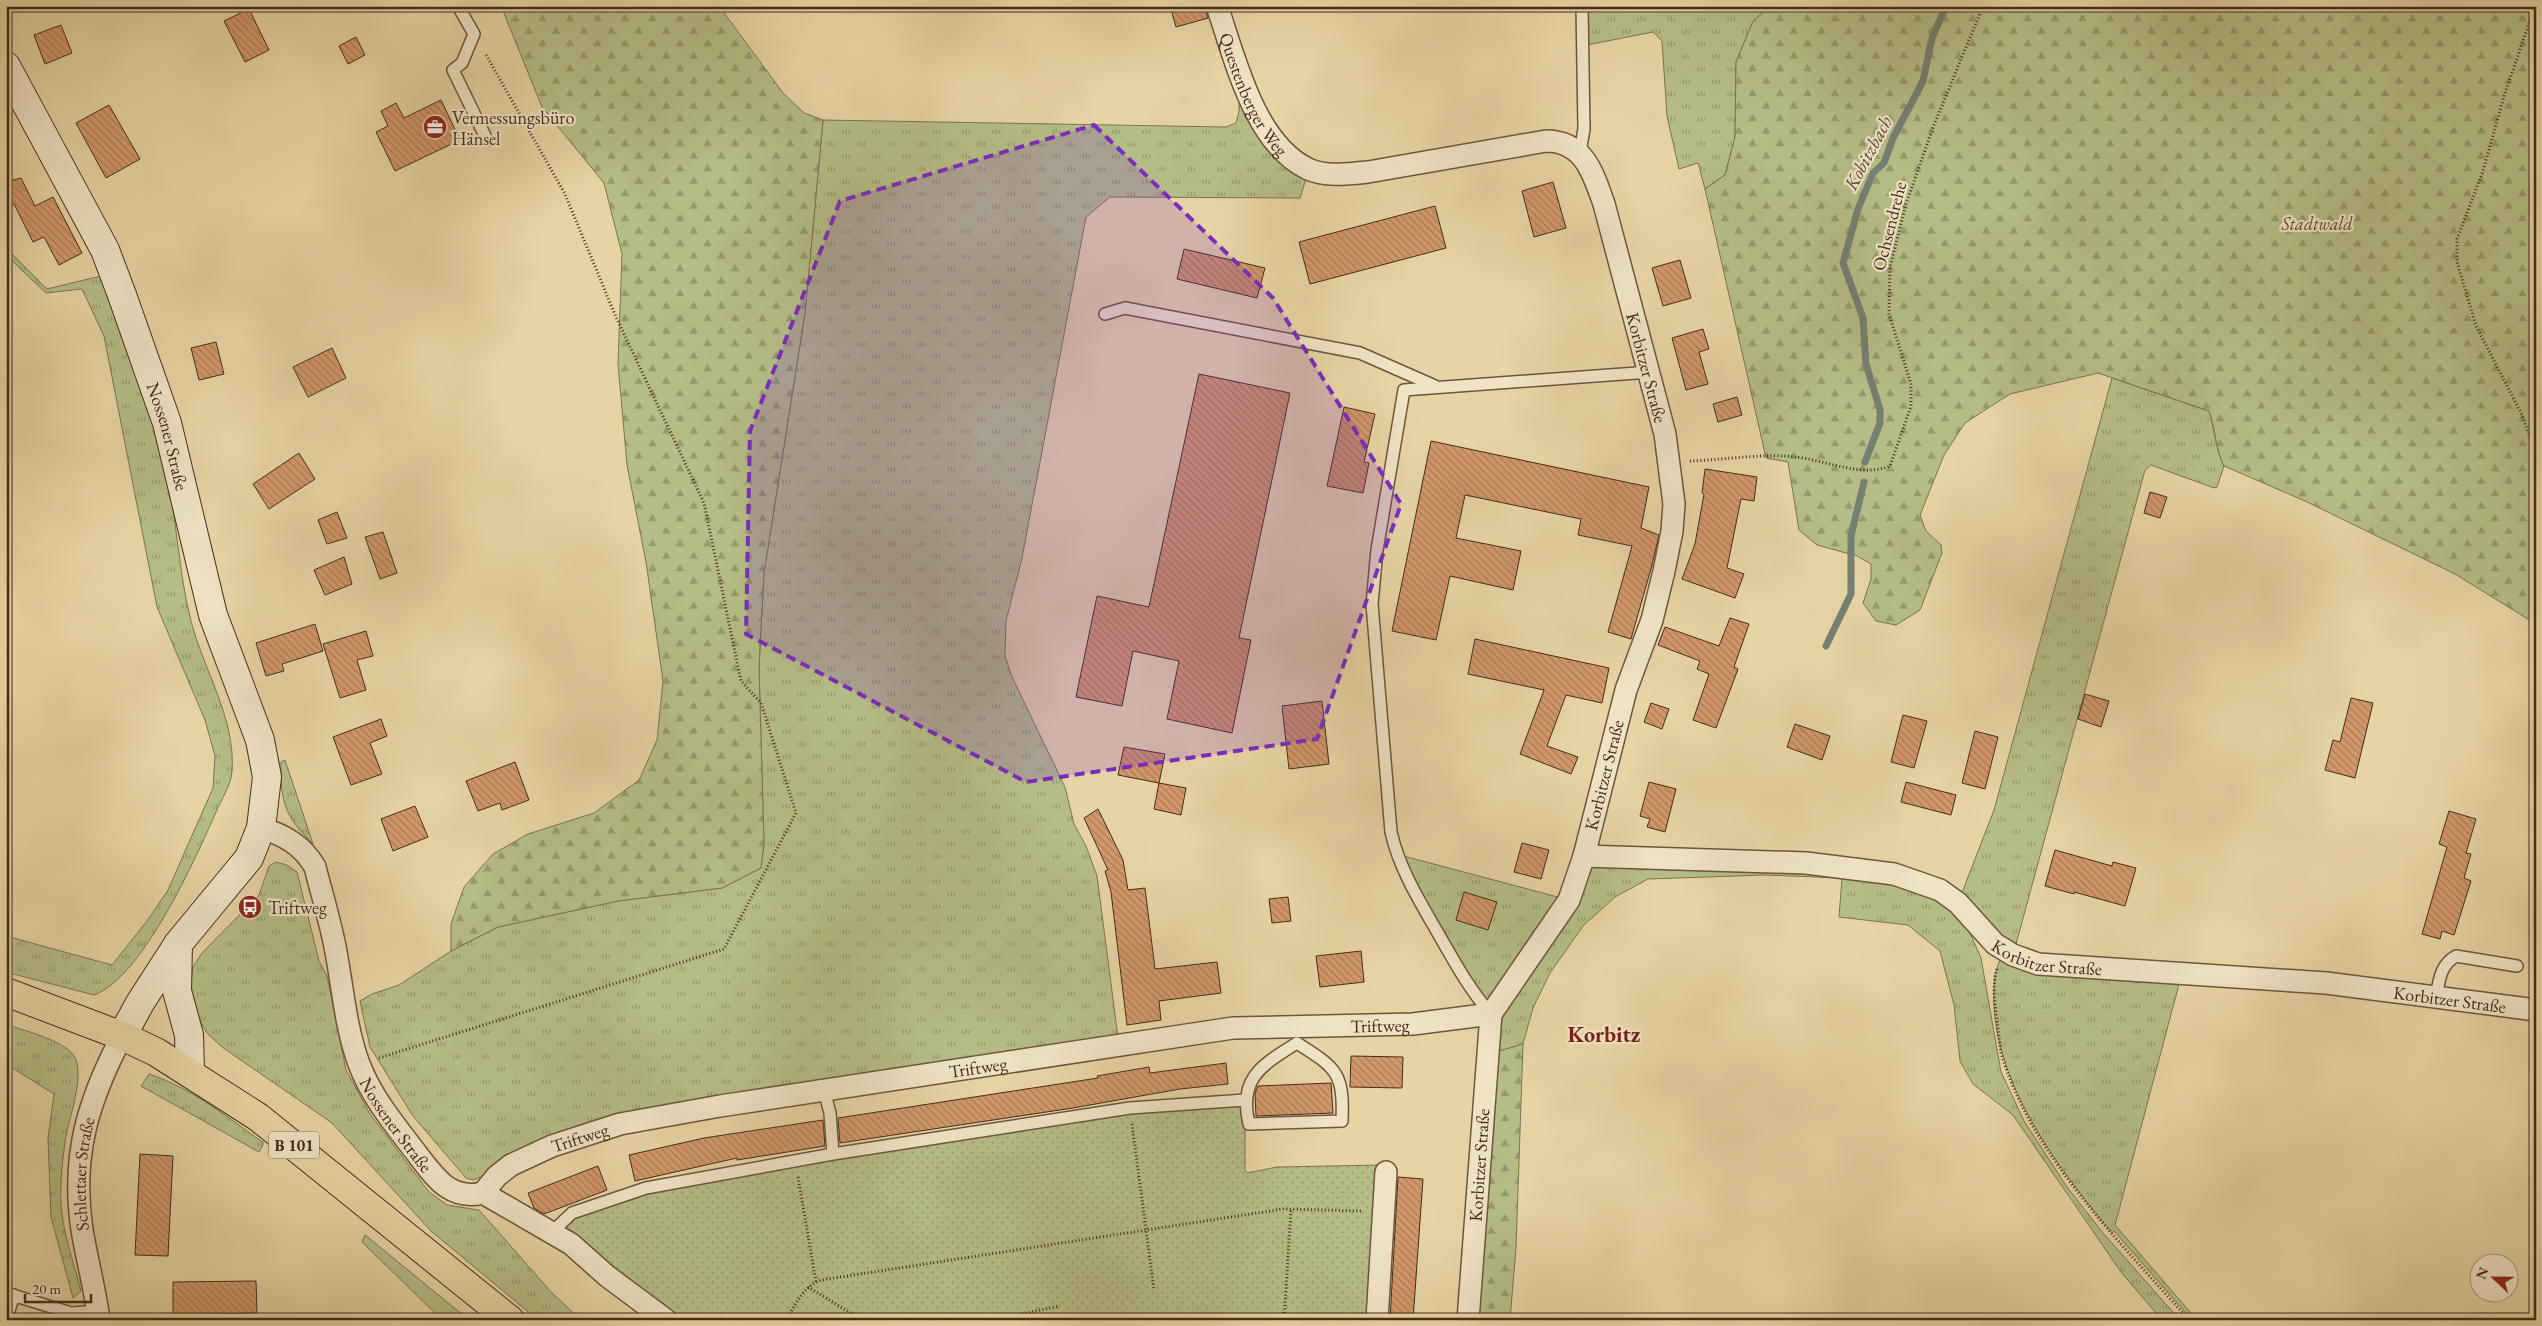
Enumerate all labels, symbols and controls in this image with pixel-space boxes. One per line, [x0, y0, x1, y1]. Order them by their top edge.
street label: Questenberger Weg [1215, 30, 1293, 161]
place label: Vermessungsbüro Hänsel [452, 106, 574, 150]
water label: Kobitzbach [1838, 112, 1898, 195]
office icon: Vermessungsbüro Hänsel [422, 114, 448, 140]
street label: Ochsendrehe [1867, 179, 1911, 273]
park label: Stadtwald [2280, 212, 2353, 235]
street label: Korbitzer Straße [1622, 310, 1673, 425]
street label: Nossener Straße [142, 379, 194, 493]
street label: Korbitzer Straße [1579, 717, 1629, 833]
bus stop icon: Triftweg [237, 894, 263, 920]
place label: Triftweg [268, 896, 327, 919]
street label: Korbitzer Straße [1988, 933, 2103, 980]
street label: Korbitzer Straße [2392, 980, 2507, 1018]
street label: Triftweg [1350, 1013, 1410, 1037]
district label: Korbitz [1568, 1020, 1641, 1049]
street label: Triftweg [947, 1051, 1009, 1083]
street label: Nossener Straße [355, 1073, 438, 1177]
street label: Korbitzer Straße [1464, 1108, 1494, 1222]
street label: Schlettaer Straße [67, 1114, 99, 1232]
street label: Triftweg [548, 1117, 611, 1157]
road number: B 101 [269, 1132, 319, 1158]
north arrow [2470, 1254, 2520, 1304]
text: N [2471, 1264, 2493, 1282]
scale bar [25, 1271, 91, 1303]
text: 20 m [32, 1279, 61, 1298]

